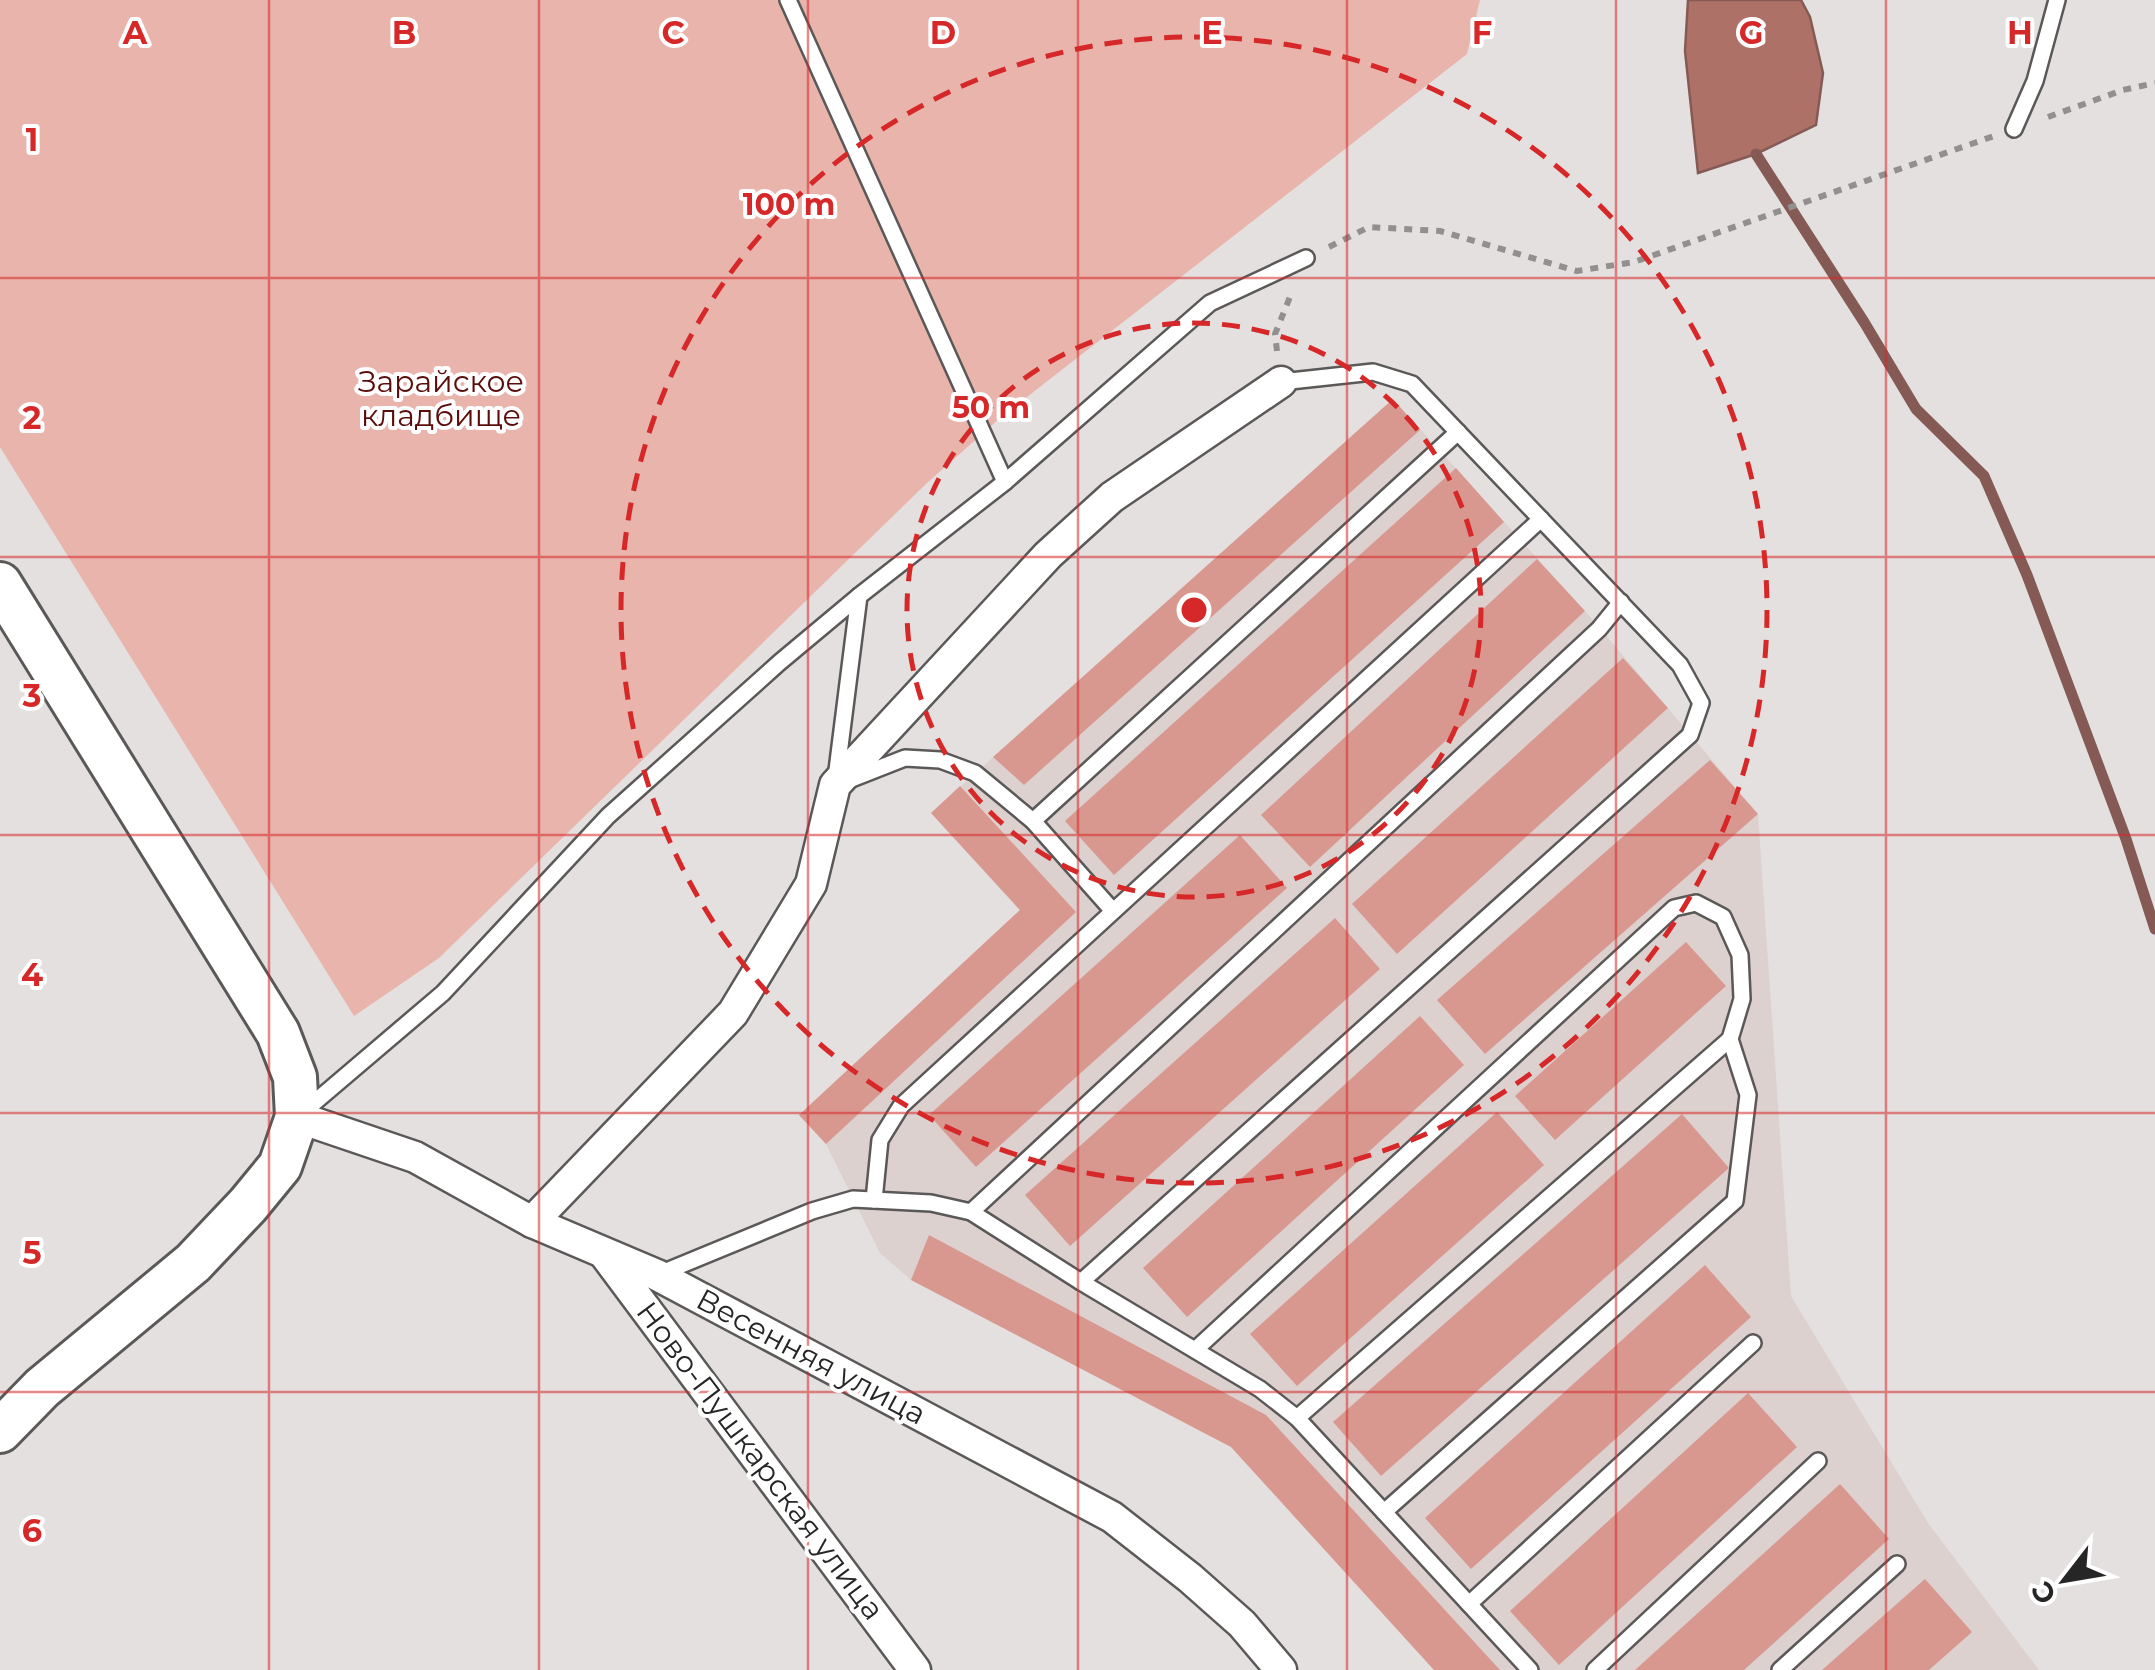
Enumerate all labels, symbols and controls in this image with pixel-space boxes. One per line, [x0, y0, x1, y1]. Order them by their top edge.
text: A [122, 13, 148, 52]
text: B [392, 13, 416, 52]
text: C [661, 13, 685, 52]
text: D [930, 13, 956, 52]
text: E [1201, 13, 1223, 52]
text: F [1472, 13, 1492, 52]
text: G [1739, 13, 1763, 52]
text: H [2007, 13, 2033, 52]
text: 1 [26, 120, 38, 159]
text: 100 m [743, 186, 835, 223]
park label: Зарайское кладбище [358, 363, 524, 434]
text: 50 m [952, 389, 1030, 426]
text: 2 [23, 398, 41, 437]
centre of rings [1176, 592, 1212, 628]
text: 3 [22, 676, 41, 715]
text: 4 [21, 955, 43, 994]
text: 5 [22, 1233, 42, 1272]
street label: Весенняя улица [690, 1280, 932, 1433]
street label: Ново-Пушкарская улица [629, 1294, 892, 1627]
text: 6 [22, 1511, 42, 1550]
north arrow [2015, 1530, 2115, 1630]
text: С [2024, 1575, 2063, 1610]

